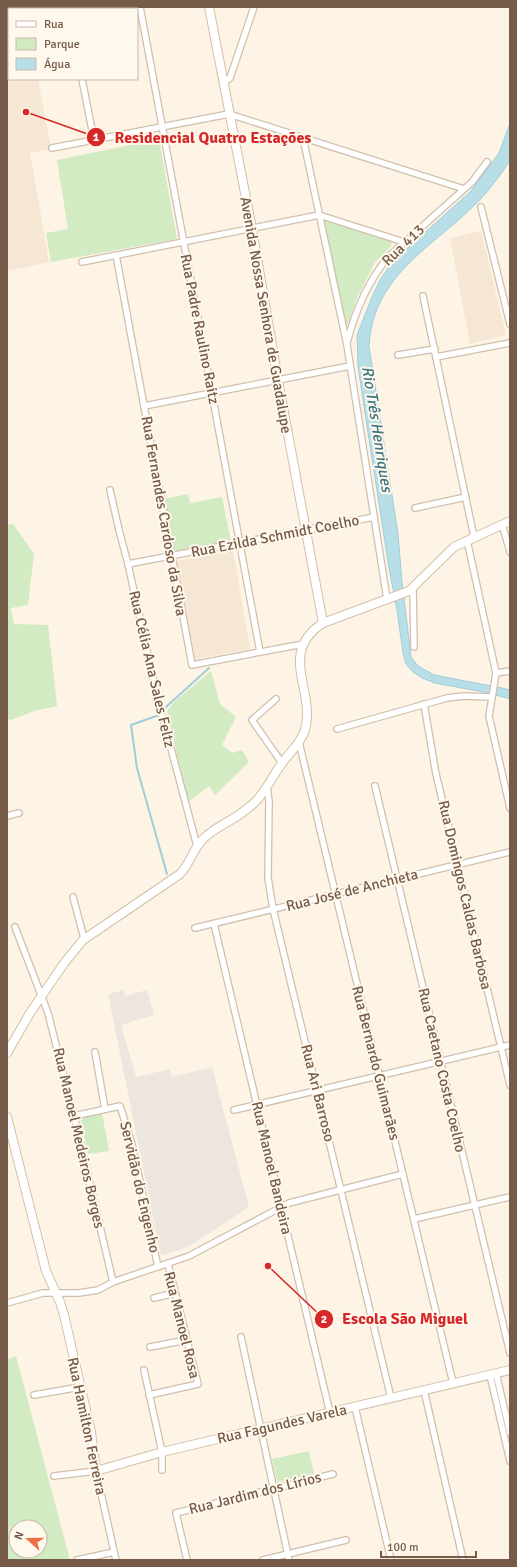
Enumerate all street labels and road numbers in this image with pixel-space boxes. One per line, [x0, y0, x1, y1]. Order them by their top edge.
street label: Avenida Nossa Senhora de Guadalupe [236, 195, 296, 435]
street label: Rua 413 [378, 220, 428, 270]
street label: Rua Padre Raulino Raitz [177, 252, 223, 406]
street label: Rua Fernandes Cardoso da Silva [138, 415, 190, 617]
street label: Rua Ezilda Schmidt Coelho [189, 511, 361, 561]
street label: Rua Célia Ana Sales Feltz [125, 589, 179, 750]
street label: Rua Domingos Caldas Barbosa [434, 799, 496, 991]
street label: Rua José de Anchieta [284, 865, 420, 915]
street label: Rua Bernardo Guimarães [348, 984, 404, 1143]
street label: Rua Caetano Costa Coelho [414, 986, 470, 1154]
street label: Rua Ari Barroso [297, 1042, 339, 1144]
street label: Rua Manoel Medeiros Borges [49, 1046, 109, 1231]
street label: Rua Manoel Bandeira [248, 1100, 296, 1236]
street label: Servidão do Engenho [116, 1119, 164, 1255]
street label: Rua Manoel Rosa [160, 1270, 204, 1380]
street label: Rua Hamilton Ferreira [64, 1355, 110, 1497]
street label: Rua Fagundes Varela [215, 1400, 349, 1448]
street label: Rua Jardim dos Lírios [187, 1468, 323, 1518]

